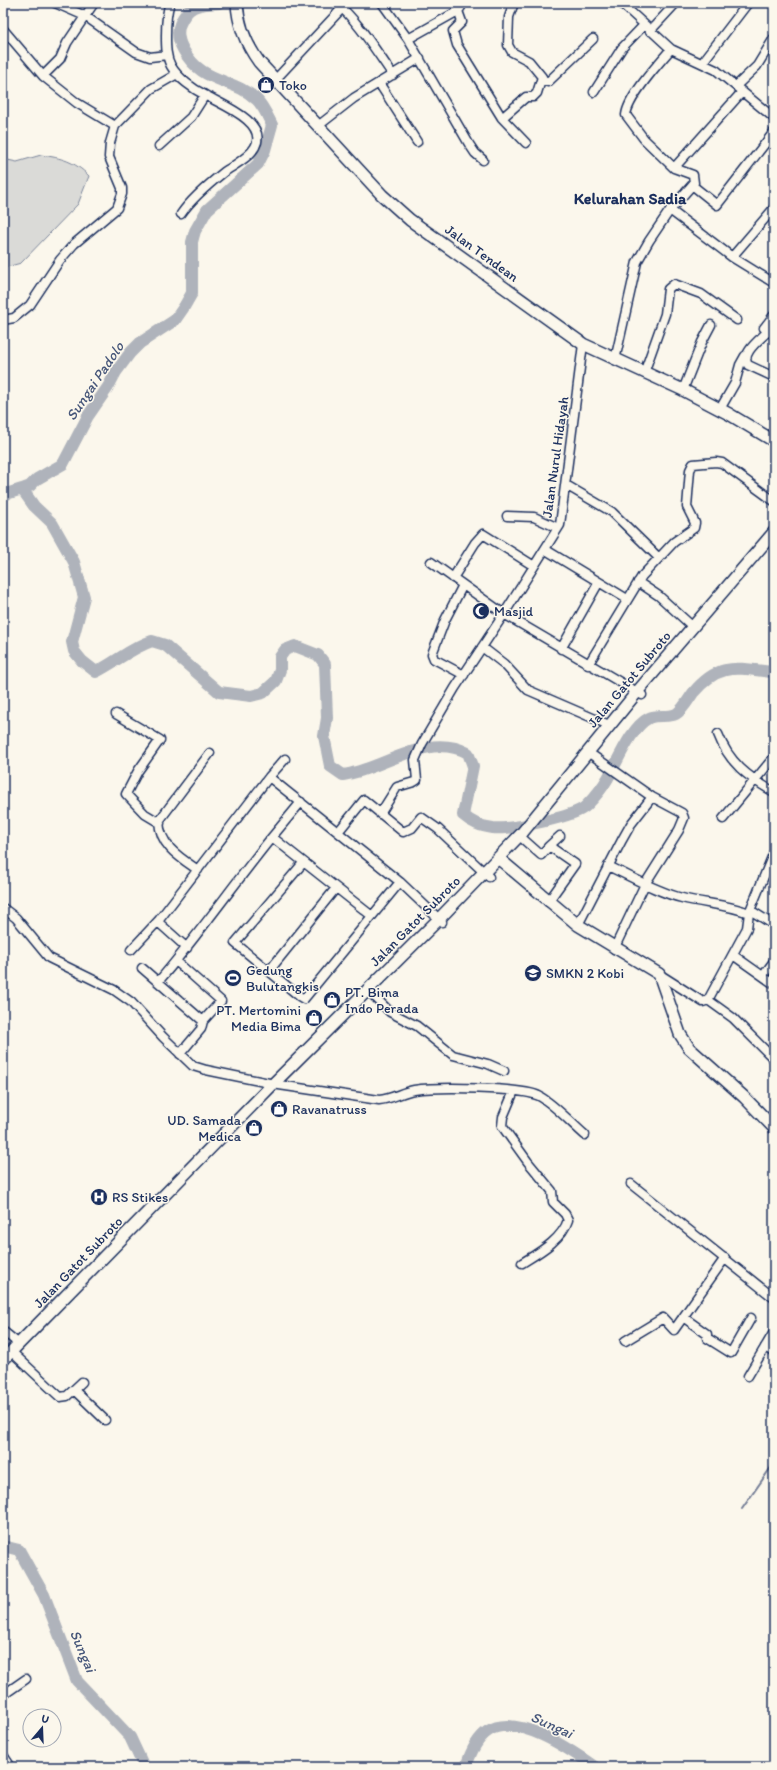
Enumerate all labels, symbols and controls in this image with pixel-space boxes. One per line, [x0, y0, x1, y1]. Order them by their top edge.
shop icon: Toko [256, 75, 276, 95]
place label: Toko [279, 77, 307, 94]
district label: Kelurahan Sadia [574, 189, 687, 208]
street label: Jalan Tendean [442, 221, 522, 286]
water label: Sungai Padolo [62, 338, 128, 424]
street label: Jalan Nurul Hidayah [539, 395, 572, 519]
mosque icon: Masjid [471, 601, 491, 621]
place label: Masjid [494, 603, 534, 620]
street label: Jalan Gatot Subroto [584, 628, 675, 731]
street label: Jalan Gatot Subroto [367, 873, 464, 970]
place label: Gedung Bulutangkis [246, 962, 319, 995]
school or university icon: SMKN 2 Kobi [523, 963, 543, 983]
place label: SMKN 2 Kobi [546, 965, 624, 982]
sports icon: Gedung Bulutangkis [223, 968, 243, 988]
place label: PT. Bima Indo Perada [345, 984, 419, 1017]
shop icon: PT. Bima Indo Perada [322, 990, 342, 1010]
place label: PT. Mertomini Media Bima [216, 1002, 301, 1035]
shop icon: PT. Mertomini Media Bima [304, 1008, 324, 1028]
shop icon: Ravanatruss [269, 1099, 289, 1119]
place label: Ravanatruss [292, 1101, 367, 1118]
place label: UD. Samada Medica [167, 1112, 242, 1145]
shop icon: UD. Samada Medica [244, 1118, 264, 1138]
hospital icon: RS Stikes [89, 1187, 109, 1207]
place label: RS Stikes [112, 1189, 168, 1206]
street label: Jalan Gatot Subroto [30, 1213, 126, 1312]
water label: Sungai [66, 1627, 101, 1677]
north arrow [22, 1708, 62, 1748]
water label: Sungai [528, 1708, 578, 1743]
text: U [40, 1712, 51, 1726]

